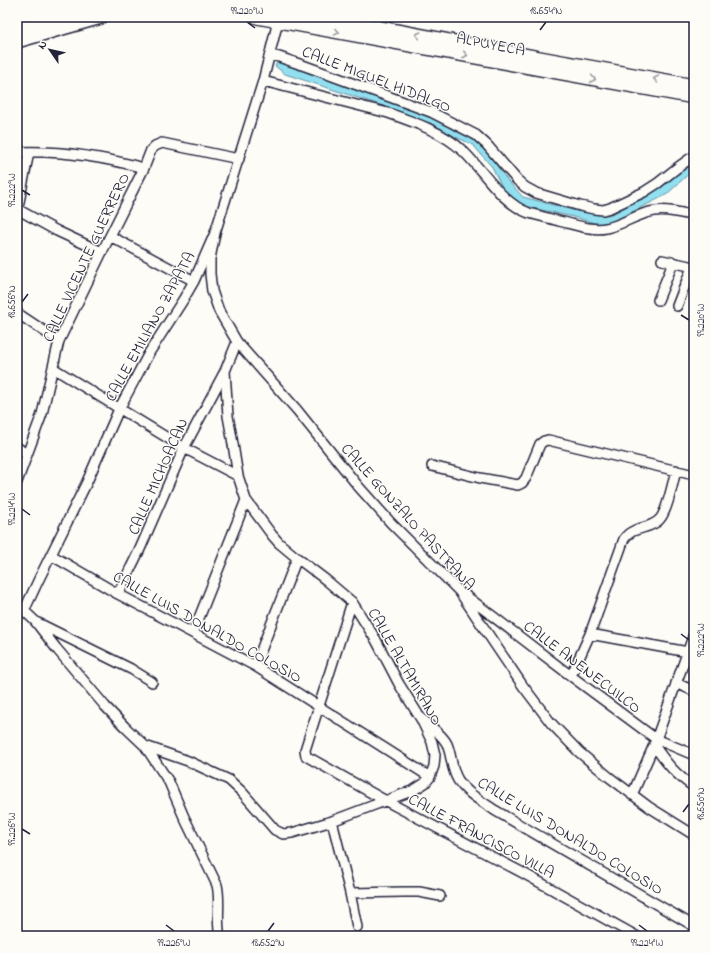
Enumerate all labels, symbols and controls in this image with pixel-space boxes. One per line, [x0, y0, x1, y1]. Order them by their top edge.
text: 99.220°W [231, 4, 264, 19]
text: 18.654°N [530, 4, 563, 19]
one-way arrow [334, 27, 340, 35]
street label: ALPUYECA [454, 27, 527, 63]
north arrow [30, 30, 70, 70]
one-way arrow [415, 31, 421, 39]
text: N [34, 37, 51, 53]
street label: CALLE MIGUEL HIDALGO [298, 40, 454, 119]
one-way arrow [462, 50, 468, 59]
one-way arrow [590, 74, 596, 83]
one-way arrow [652, 75, 659, 84]
street label: CALLE VICENTE GUERRERO [37, 169, 137, 346]
text: 99.222°W [5, 173, 20, 207]
street label: CALLE EMILIANO ZAPATA [99, 247, 202, 406]
text: 18.656°N [5, 285, 20, 318]
text: 99.220°W [694, 303, 709, 336]
street label: CALLE MICHOACAN [122, 415, 195, 539]
street label: CALLE GONZALO PASTRANA [335, 438, 481, 597]
text: 99.224°W [5, 492, 20, 525]
street label: CALLE LUIS DONALDO COLOSIO [108, 566, 306, 690]
street label: CALLE ALTAMIRANO [361, 604, 448, 730]
street label: CALLE ANENECUILCO [518, 615, 646, 720]
text: 99.222°W [694, 623, 709, 657]
street label: CALLE LUIS DONALDO COLOSIO [472, 772, 667, 902]
text: 18.650°N [694, 787, 709, 820]
street label: CALLE FRANCISCO VILLA [404, 788, 559, 886]
text: 99.226°W [5, 812, 20, 845]
text: 99.226°W [158, 936, 191, 951]
text: 18.652°N [251, 936, 285, 951]
text: 99.224°W [631, 936, 664, 951]

